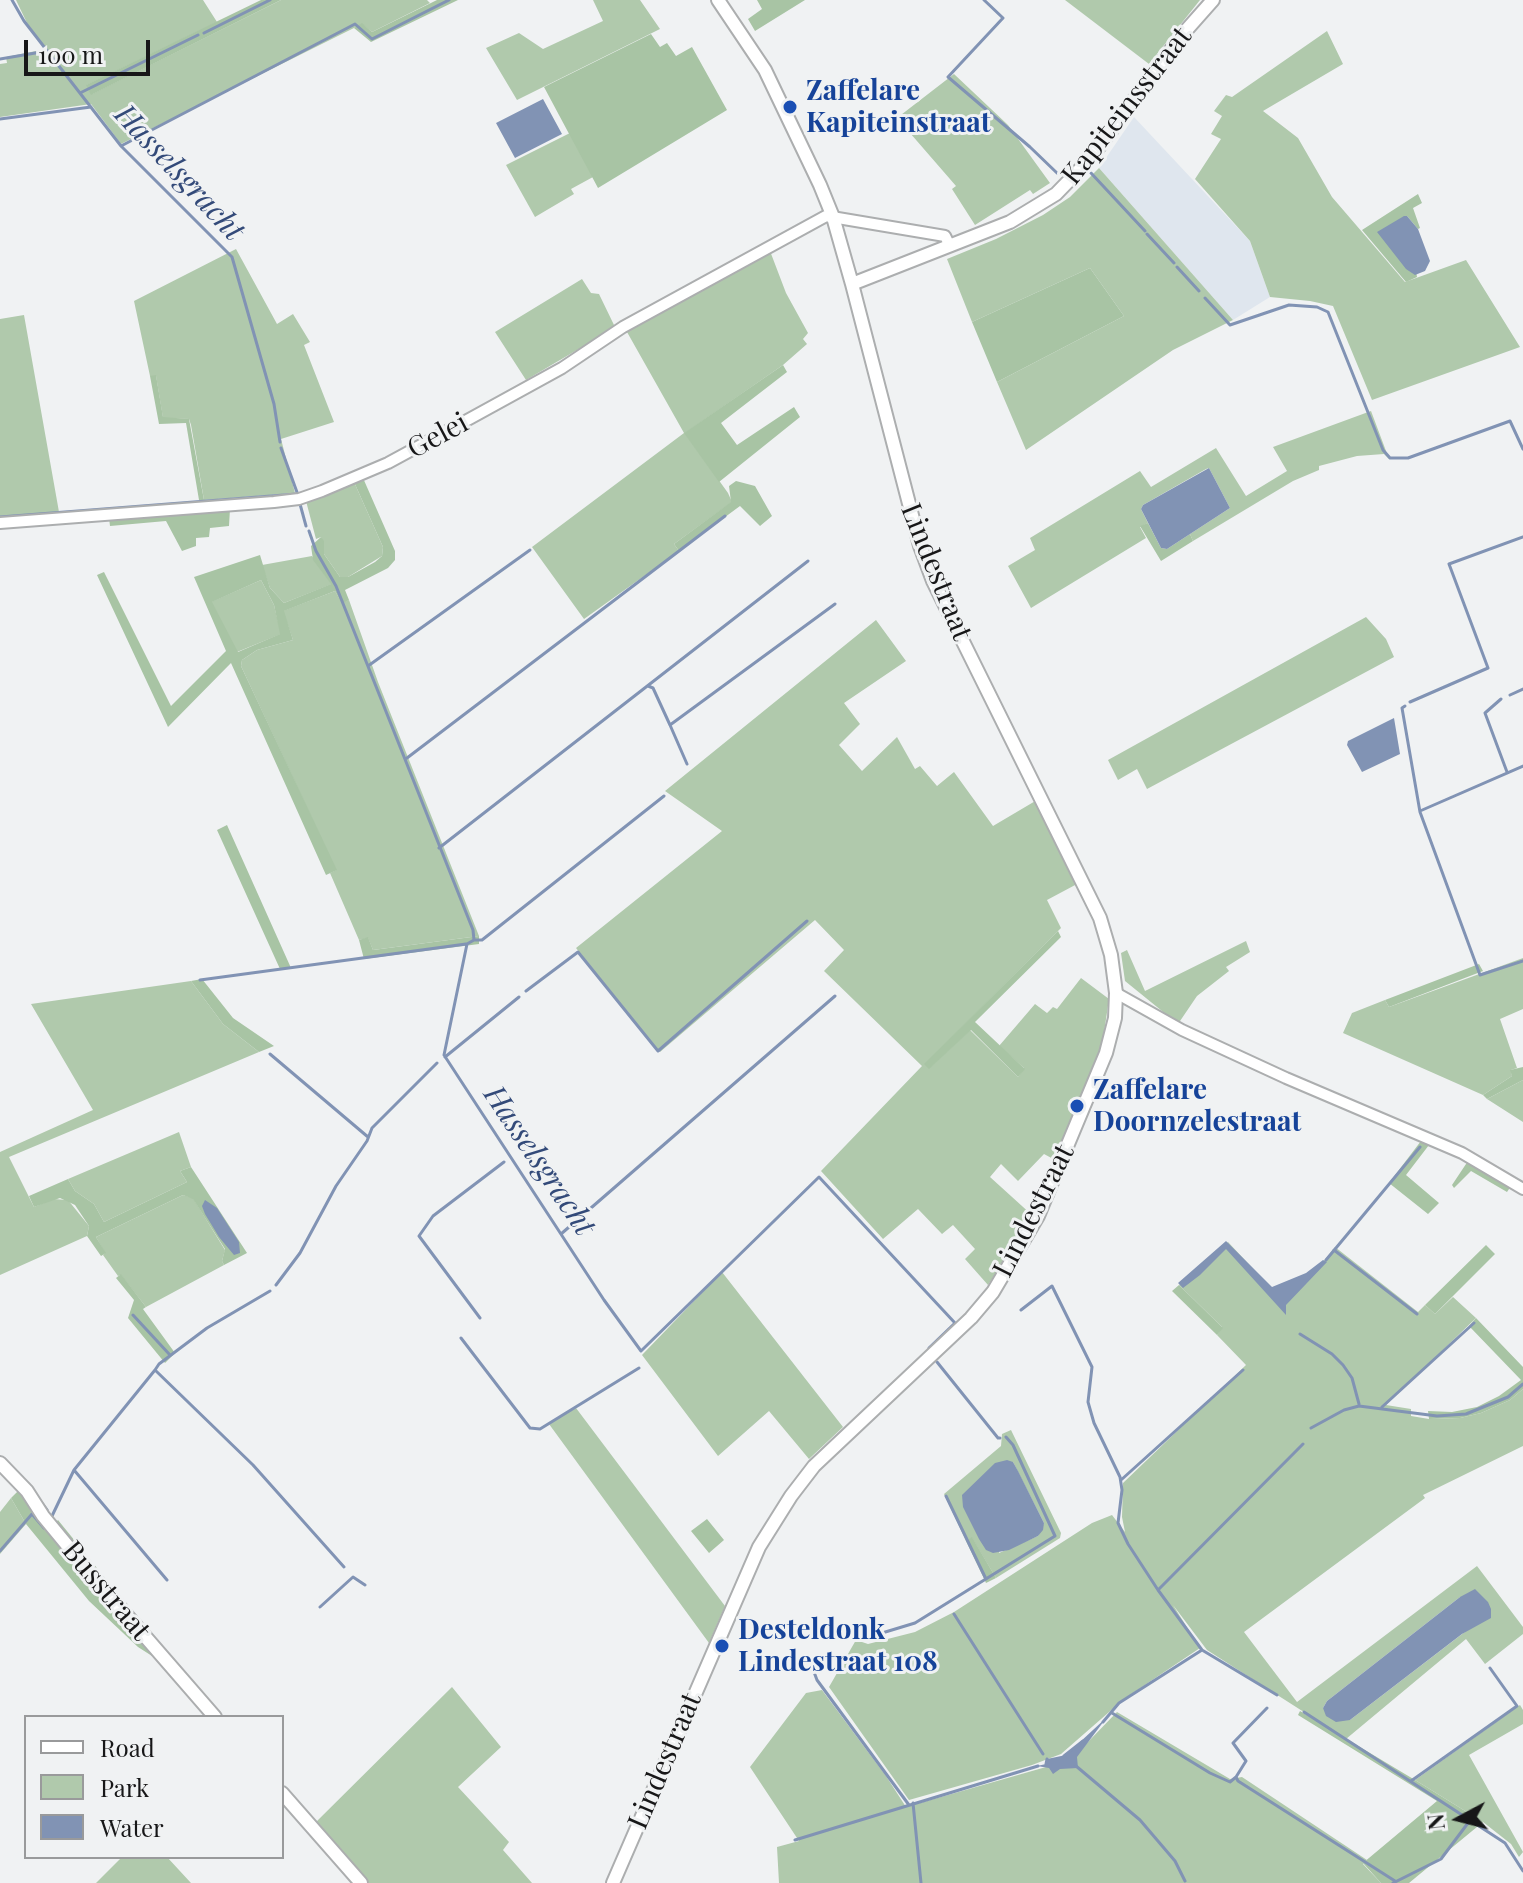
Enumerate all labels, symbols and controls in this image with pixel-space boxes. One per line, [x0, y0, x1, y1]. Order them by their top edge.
street label: Kapiteinsstraat [1055, 20, 1199, 192]
scale bar [28, 24, 154, 74]
text: 100 m [38, 38, 103, 70]
place label: Zaffelare Kapiteinstraat [806, 74, 991, 140]
water label: Hasselsgracht [107, 97, 251, 249]
marker: Zaffelare Kapiteinstraat [781, 98, 799, 116]
street label: Gelei [402, 406, 474, 466]
street label: Lindestraat [893, 499, 979, 645]
place label: Zaffelare Doornzelestraat [1093, 1073, 1301, 1139]
water label: Hasselsgracht [476, 1079, 602, 1243]
marker: Zaffelare Doornzelestraat [1068, 1097, 1086, 1115]
street label: Lindestraat [986, 1139, 1082, 1283]
street label: Busstraat [55, 1535, 157, 1647]
place label: Desteldonk Lindestraat 108 [738, 1613, 938, 1679]
marker: Desteldonk Lindestraat 108 [713, 1637, 731, 1655]
street label: Lindestraat [621, 1688, 709, 1834]
legend [24, 1715, 284, 1859]
text: Road [100, 1731, 155, 1763]
text: Park [100, 1771, 149, 1803]
north arrow [1419, 1779, 1499, 1859]
text: Water [100, 1811, 164, 1843]
text: N [1419, 1812, 1451, 1832]

